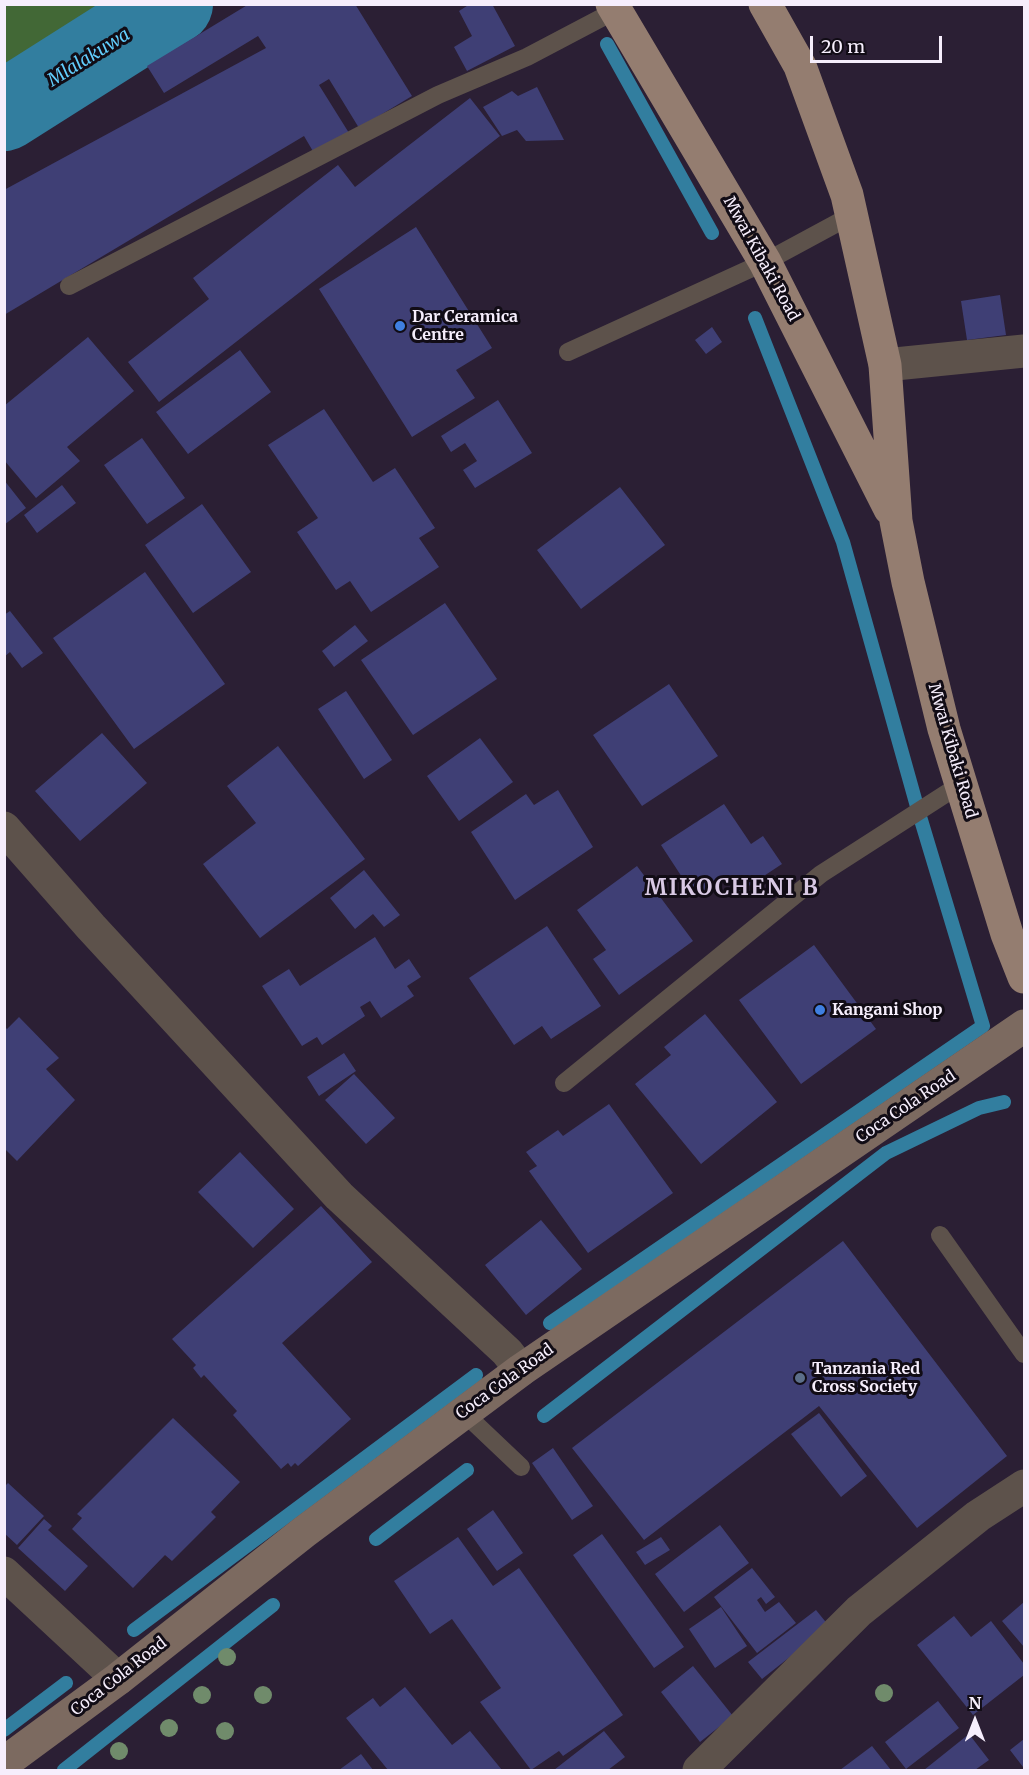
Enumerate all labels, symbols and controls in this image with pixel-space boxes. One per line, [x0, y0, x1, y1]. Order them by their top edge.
water label: Mlalakuwa [44, 24, 134, 92]
scale bar [813, 24, 945, 62]
text: 20 m [821, 35, 865, 58]
street label: Mwai Kibaki Road [719, 193, 803, 325]
place label: Dar Ceramica Centre [412, 307, 518, 345]
marker: Dar Ceramica Centre [393, 319, 407, 333]
street label: Mwai Kibaki Road [924, 681, 980, 821]
district label: MIKOCHENI B [645, 876, 819, 902]
place label: Kangani Shop [832, 1000, 942, 1020]
marker: Kangani Shop [813, 1003, 827, 1017]
street label: Coca Cola Road [853, 1067, 959, 1147]
street label: Coca Cola Road [452, 1340, 558, 1424]
place label: Tanzania Red Cross Society [812, 1359, 920, 1397]
marker: Tanzania Red Cross Society [793, 1371, 807, 1385]
street label: Coca Cola Road [67, 1634, 171, 1720]
north arrow [945, 1691, 1005, 1751]
text: N [969, 1693, 981, 1713]

